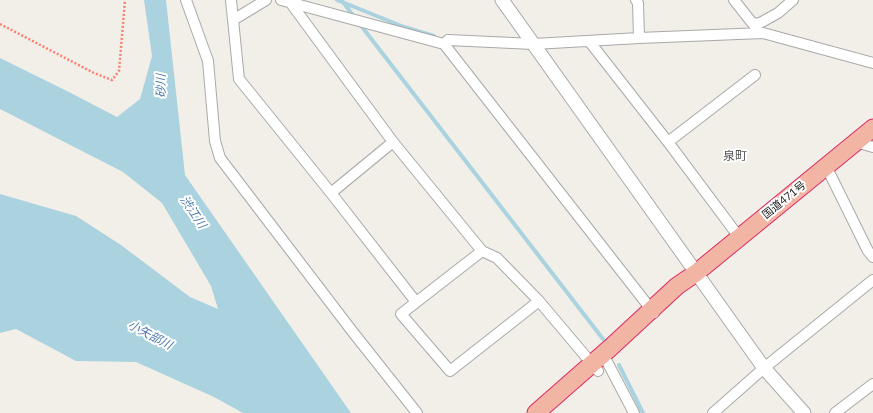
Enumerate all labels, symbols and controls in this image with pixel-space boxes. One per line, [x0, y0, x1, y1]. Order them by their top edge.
water label: 砂川 [154, 74, 168, 98]
district label: 泉町 [723, 149, 747, 163]
street label: 国道471号 [760, 178, 808, 222]
water label: 渋江川 [177, 193, 209, 231]
water label: 小矢部川 [125, 317, 175, 353]

